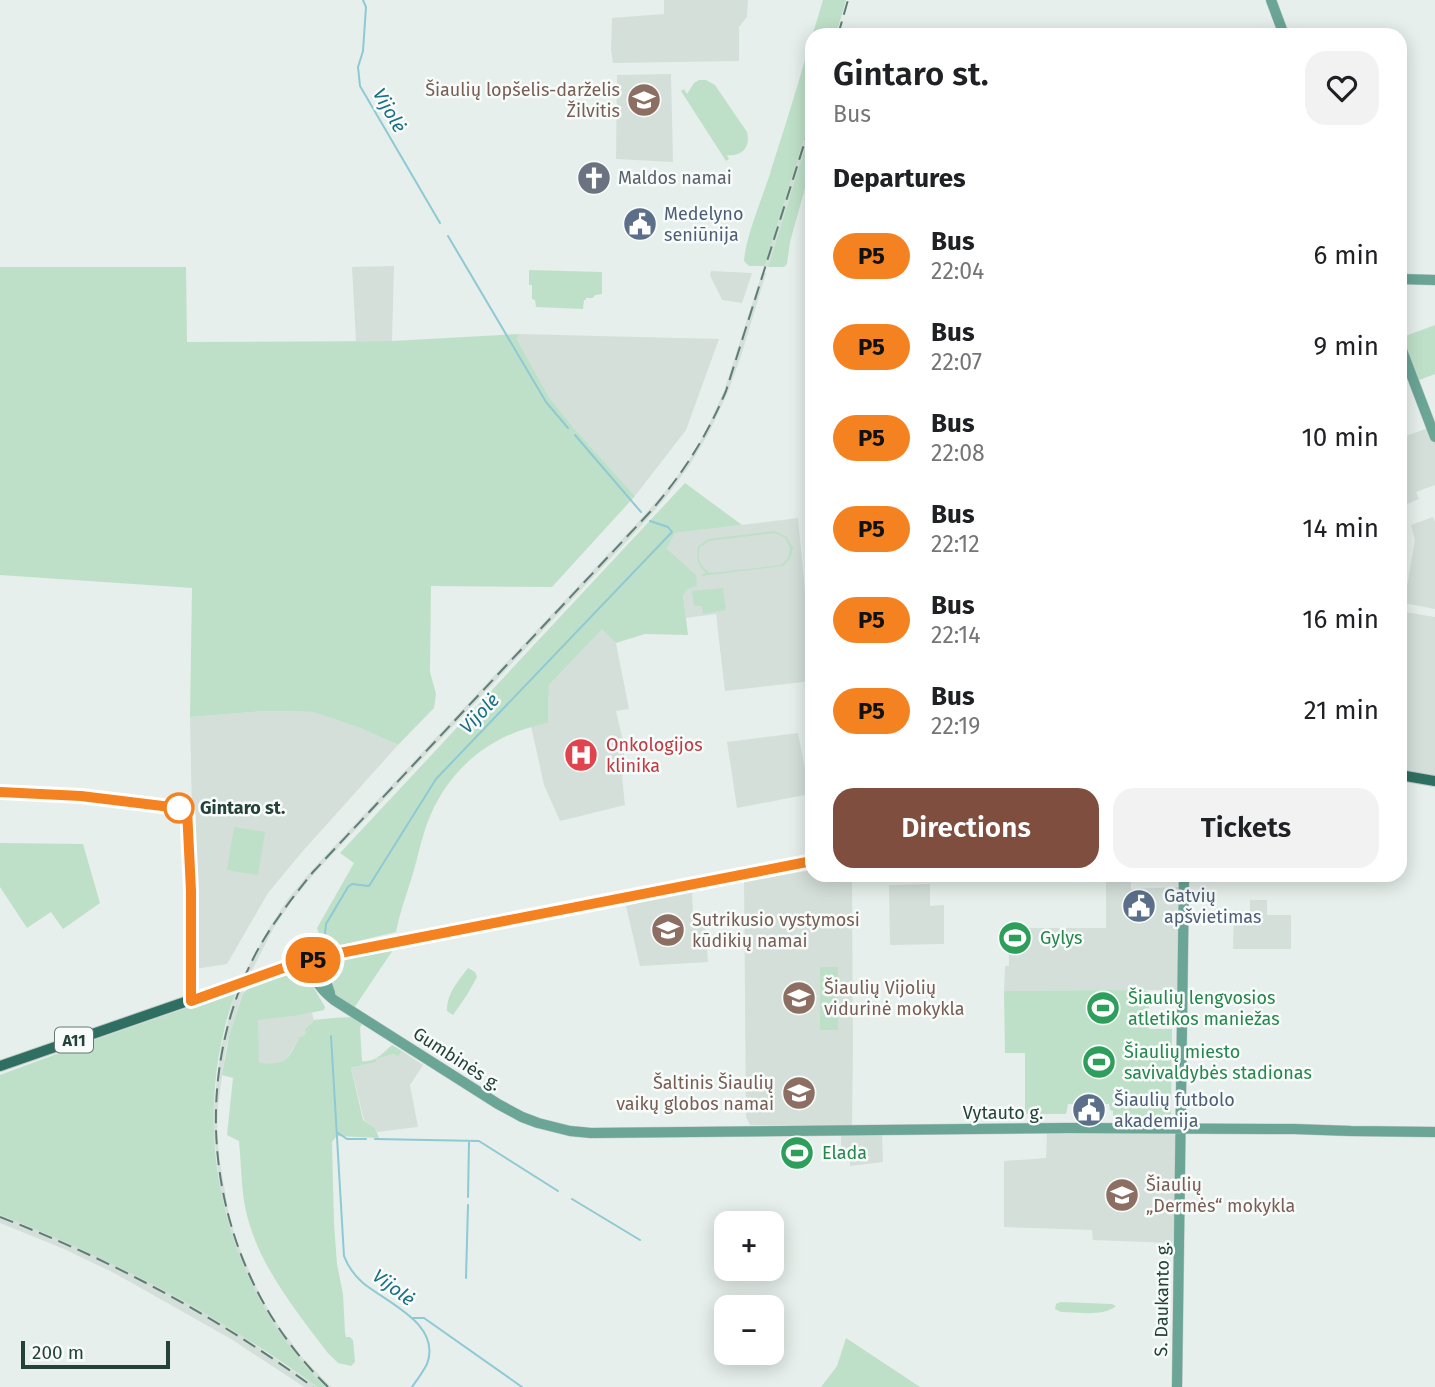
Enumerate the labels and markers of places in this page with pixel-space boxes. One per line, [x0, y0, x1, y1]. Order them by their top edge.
place label: Šiaulių lopšelis-darželis Žilvitis [425, 79, 620, 122]
school or university icon: Šiaulių lopšelis-darželis Žilvitis [625, 81, 663, 119]
church icon: Maldos namai [575, 159, 613, 197]
place label: Maldos namai [618, 167, 732, 189]
place label: Medelyno seniūnija [664, 203, 743, 246]
public building icon: Medelyno seniūnija [621, 205, 659, 243]
place label: Onkologijos klinika [606, 734, 703, 777]
hospital icon: Onkologijos klinika [562, 736, 600, 774]
marker: Gintaro st. [164, 793, 194, 823]
place label: Gintaro st. [200, 797, 285, 819]
place label: Gatvių apšvietimas [1164, 885, 1261, 928]
public building icon: Gatvių apšvietimas [1120, 887, 1158, 925]
place label: Sutrikusio vystymosi kūdikių namai [692, 909, 860, 952]
school or university icon: Sutrikusio vystymosi kūdikių namai [649, 911, 687, 949]
sports icon: Gylys [996, 919, 1034, 957]
place label: Gylys [1040, 927, 1082, 949]
place label: Šiaulių Vijolių vidurinė mokykla [824, 977, 965, 1020]
school or university icon: Šiaulių Vijolių vidurinė mokykla [780, 979, 818, 1017]
place label: Šiaulių lengvosios atletikos maniežas [1128, 987, 1280, 1030]
sports icon: Šiaulių lengvosios atletikos maniežas [1084, 989, 1122, 1027]
place label: Šiaulių miesto savivaldybės stadionas [1124, 1041, 1312, 1084]
sports icon: Šiaulių miesto savivaldybės stadionas [1080, 1043, 1118, 1081]
place label: Šaltinis Šiaulių vaikų globos namai [616, 1072, 774, 1115]
school or university icon: Šaltinis Šiaulių vaikų globos namai [780, 1074, 818, 1112]
place label: Šiaulių futbolo akademija [1114, 1089, 1235, 1132]
public building icon: Šiaulių futbolo akademija [1070, 1091, 1108, 1129]
sports icon: Elada [778, 1134, 816, 1172]
place label: Elada [822, 1142, 867, 1164]
place label: Šiaulių „Dermės“ mokykla [1146, 1174, 1295, 1217]
school or university icon: Šiaulių „Dermės“ mokykla [1103, 1176, 1141, 1214]

